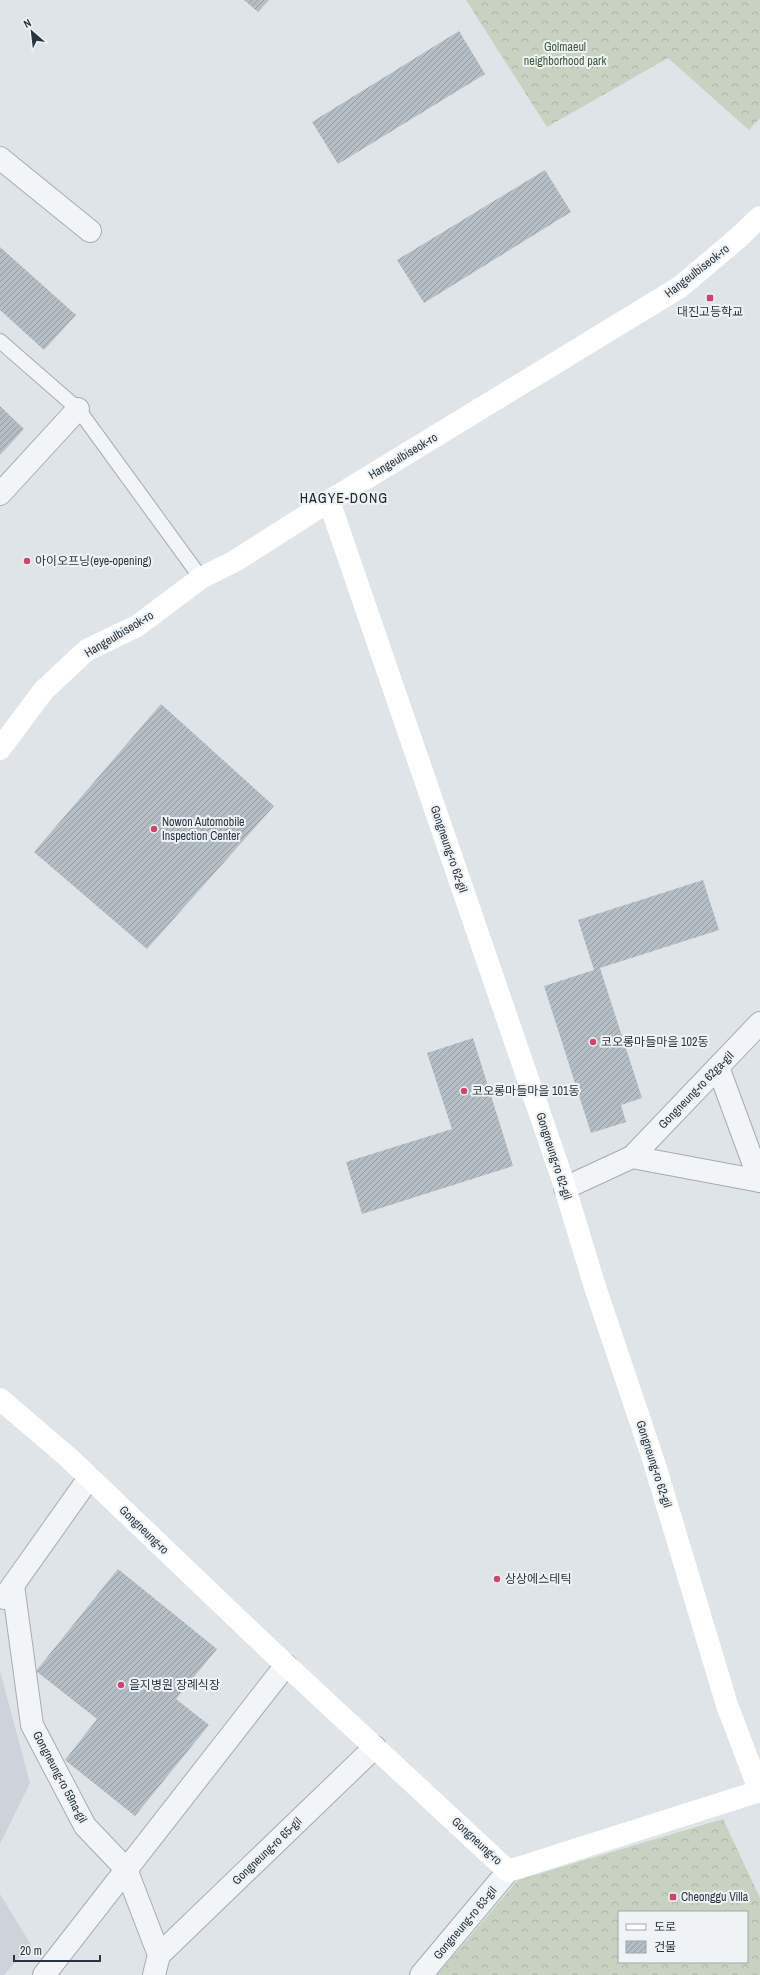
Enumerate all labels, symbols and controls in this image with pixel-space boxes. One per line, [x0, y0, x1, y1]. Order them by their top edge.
north arrow [12, 12, 52, 52]
text: N [21, 15, 33, 31]
park label: Golmaeul neighborhood park [524, 39, 606, 69]
street label: Hangeulbiseok-ro [661, 241, 733, 301]
marker: 대진고등학교 [705, 293, 715, 303]
place label: 대진고등학교 [677, 304, 743, 320]
street label: Hangeulbiseok-ro [366, 429, 440, 483]
district label: HAGYE-DONG [300, 489, 388, 507]
place label: 아이오프닝(eye-opening) [35, 553, 151, 569]
marker: 아이오프닝(eye-opening) [22, 556, 32, 566]
street label: Hangeulbiseok-ro [82, 607, 156, 661]
street label: Gongneung-ro 62-gil [427, 803, 471, 895]
place label: Nowon Automobile Inspection Center [162, 814, 245, 844]
marker: Nowon Automobile Inspection Center [149, 824, 159, 834]
place label: 코오롱마들마을 102동 [601, 1034, 708, 1050]
marker: 코오롱마들마을 102동 [588, 1037, 598, 1047]
street label: Gongneung-ro 62ga-gil [655, 1048, 737, 1132]
place label: 코오롱마들마을 101동 [472, 1083, 579, 1099]
marker: 코오롱마들마을 101동 [459, 1086, 469, 1096]
street label: Gongneung-ro 62-gil [532, 1110, 576, 1202]
street label: Gongneung-ro 62-gil [632, 1418, 676, 1510]
street label: Gongneung-ro [116, 1502, 172, 1558]
place label: 상상에스테틱 [505, 1571, 571, 1587]
marker: 상상에스테틱 [492, 1574, 502, 1584]
place label: 을지병원 장례식장 [129, 1677, 220, 1693]
marker: 을지병원 장례식장 [116, 1680, 126, 1690]
street label: Gongneung-ro 59na-gil [29, 1728, 91, 1826]
street label: Gongneung-ro 65-gil [229, 1814, 305, 1888]
street label: Gongneung-ro [448, 1814, 506, 1868]
street label: Gongneung-ro 63-gil [430, 1883, 500, 1963]
place label: Cheonggu Villa [681, 1889, 749, 1905]
marker: Cheonggu Villa [668, 1892, 678, 1902]
legend [618, 1911, 748, 1963]
text: 도로 [654, 1919, 676, 1935]
scale bar [14, 1937, 100, 1963]
text: 건물 [654, 1939, 676, 1955]
text: 20 m [20, 1943, 42, 1959]

